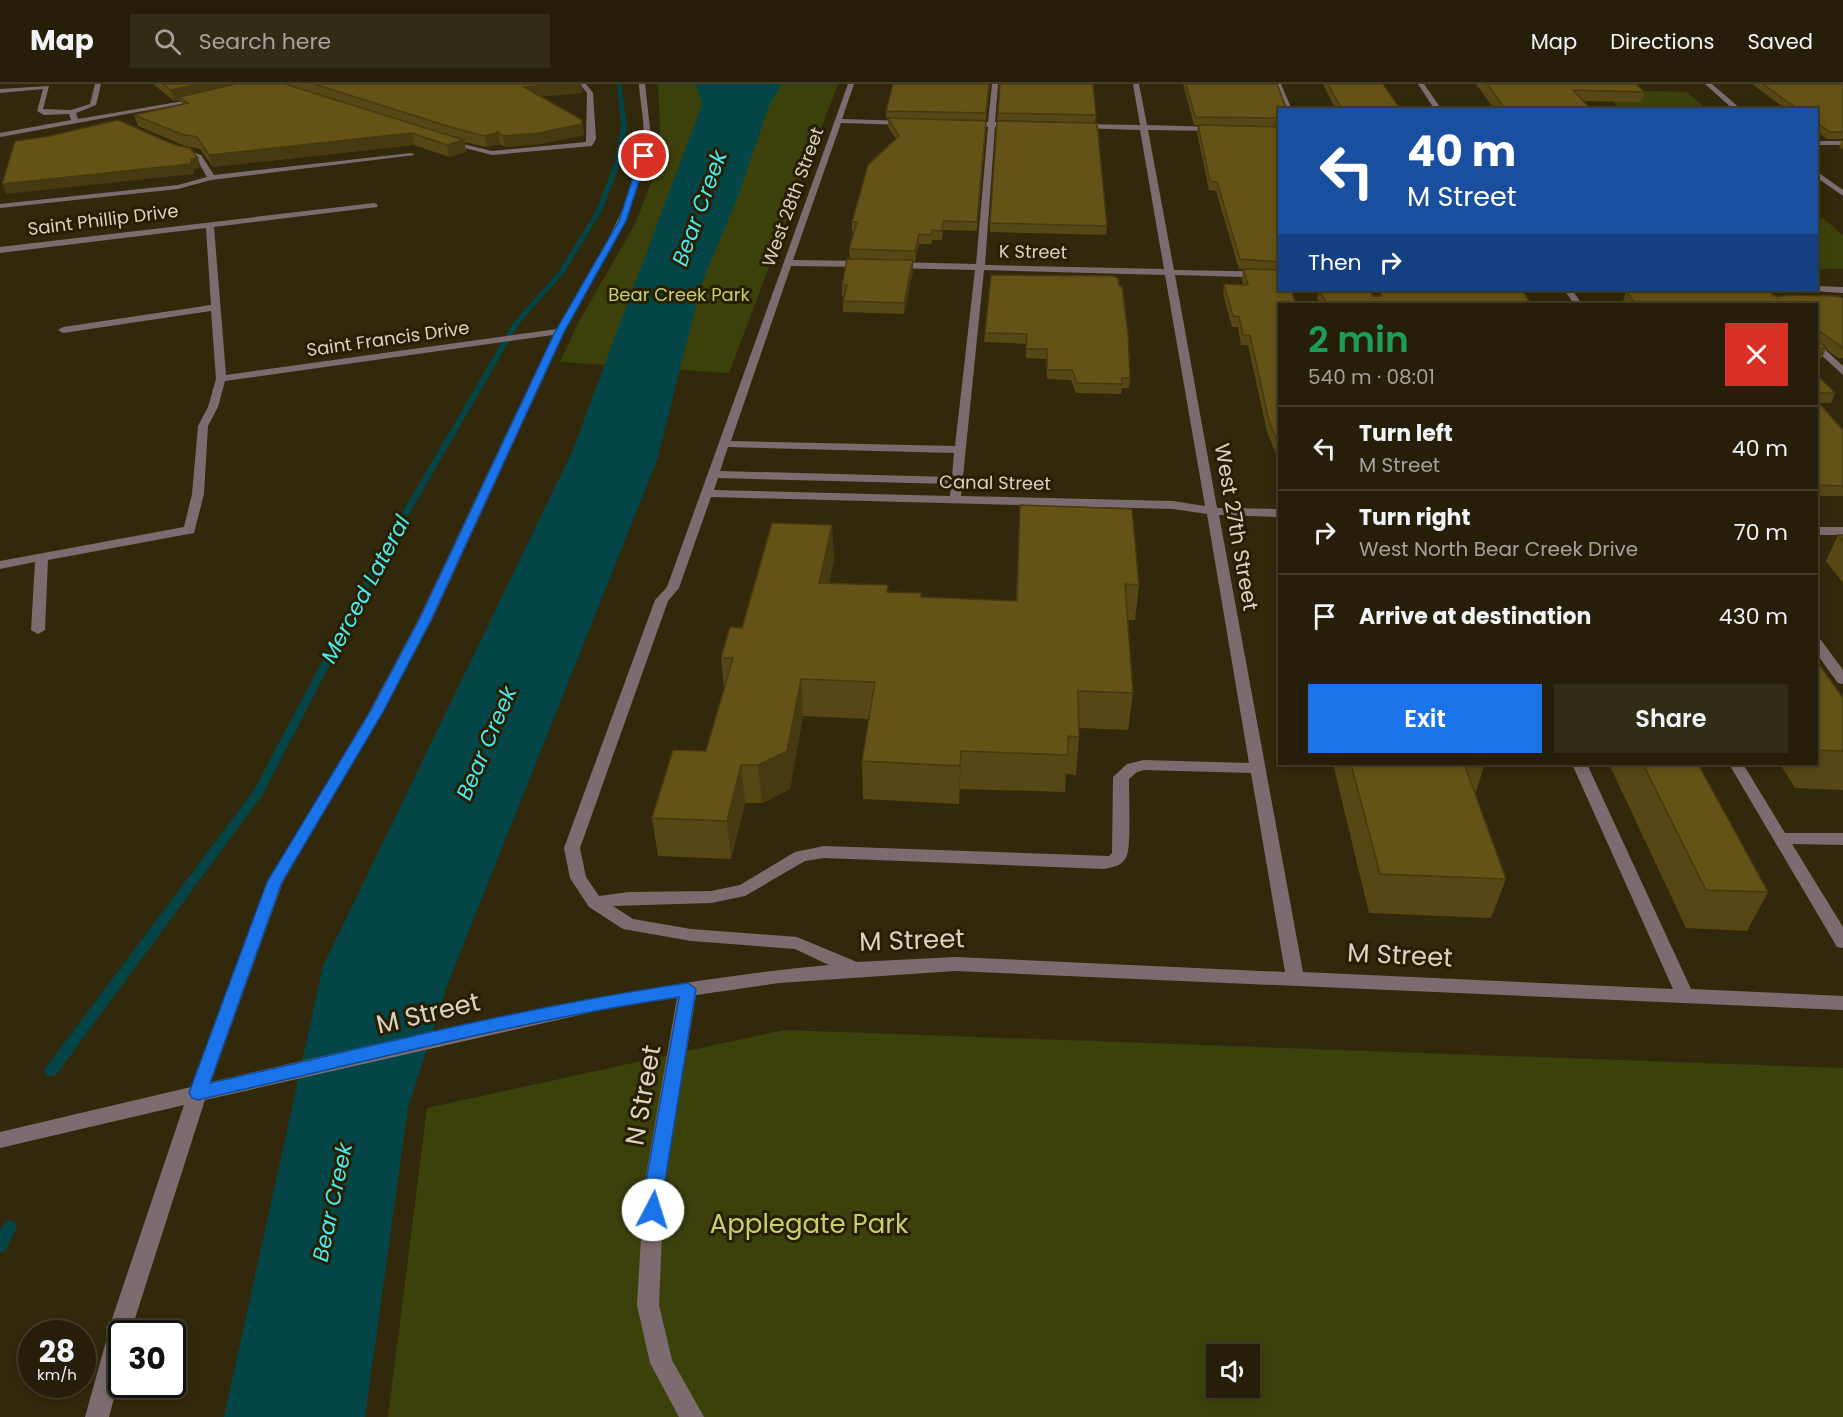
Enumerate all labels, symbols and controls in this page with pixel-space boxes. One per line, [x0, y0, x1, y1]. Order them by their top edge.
search box [130, 14, 550, 68]
text: Map [30, 21, 94, 60]
icon: search [151, 25, 184, 58]
text: Search here [199, 26, 331, 57]
text: Map [1531, 27, 1577, 56]
text: Directions [1610, 27, 1714, 56]
text: Saved [1747, 27, 1813, 56]
text: 40 m [1407, 122, 1516, 181]
street label: West 28th Street [756, 124, 829, 270]
pin [618, 130, 669, 181]
icon: left [1308, 132, 1386, 210]
icon: arrive [627, 139, 660, 172]
water label: Bear Creek [664, 145, 735, 270]
text: M Street [1407, 178, 1517, 215]
street label: Saint Phillip Drive [26, 198, 180, 241]
street label: K Street [999, 238, 1067, 265]
icon: right [1374, 246, 1407, 279]
text: Then [1308, 247, 1362, 278]
park label: Bear Creek Park [608, 282, 750, 307]
text: 2 min [1308, 314, 1409, 365]
street label: Saint Francis Drive [305, 315, 471, 362]
button: close [1725, 323, 1788, 386]
text: 540 m · 08:01 [1308, 363, 1435, 391]
text: Turn left [1359, 418, 1453, 449]
icon: left [1308, 432, 1341, 465]
text: 40 m [1732, 433, 1788, 464]
street label: West 27th Street [1208, 441, 1265, 613]
text: M Street [1359, 451, 1440, 479]
street label: Canal Street [939, 469, 1051, 496]
text: Turn right [1359, 502, 1470, 533]
water label: Merced Lateral [313, 509, 418, 669]
icon: right [1308, 516, 1341, 549]
text: 70 m [1734, 517, 1788, 548]
text: West North Bear Creek Drive [1359, 535, 1638, 563]
icon: arrive [1308, 600, 1341, 633]
text: Arrive at destination [1359, 601, 1591, 632]
text: 430 m [1719, 601, 1788, 632]
water label: Bear Creek [449, 680, 525, 805]
button: Exit [1308, 684, 1542, 753]
button: Share [1554, 684, 1788, 753]
street label: M Street [859, 920, 965, 960]
street label: M Street [1346, 934, 1454, 976]
street label: M Street [373, 984, 483, 1042]
street label: N Street [616, 1042, 670, 1148]
water label: Bear Creek [305, 1138, 361, 1264]
position arrow [621, 1178, 685, 1242]
park label: Applegate Park [710, 1206, 909, 1242]
speed limit sign: 30 [108, 1320, 186, 1398]
text: 28 [39, 1330, 75, 1373]
map controls [1206, 1344, 1260, 1398]
button: sound [1206, 1344, 1260, 1398]
text: km/h [37, 1364, 77, 1385]

